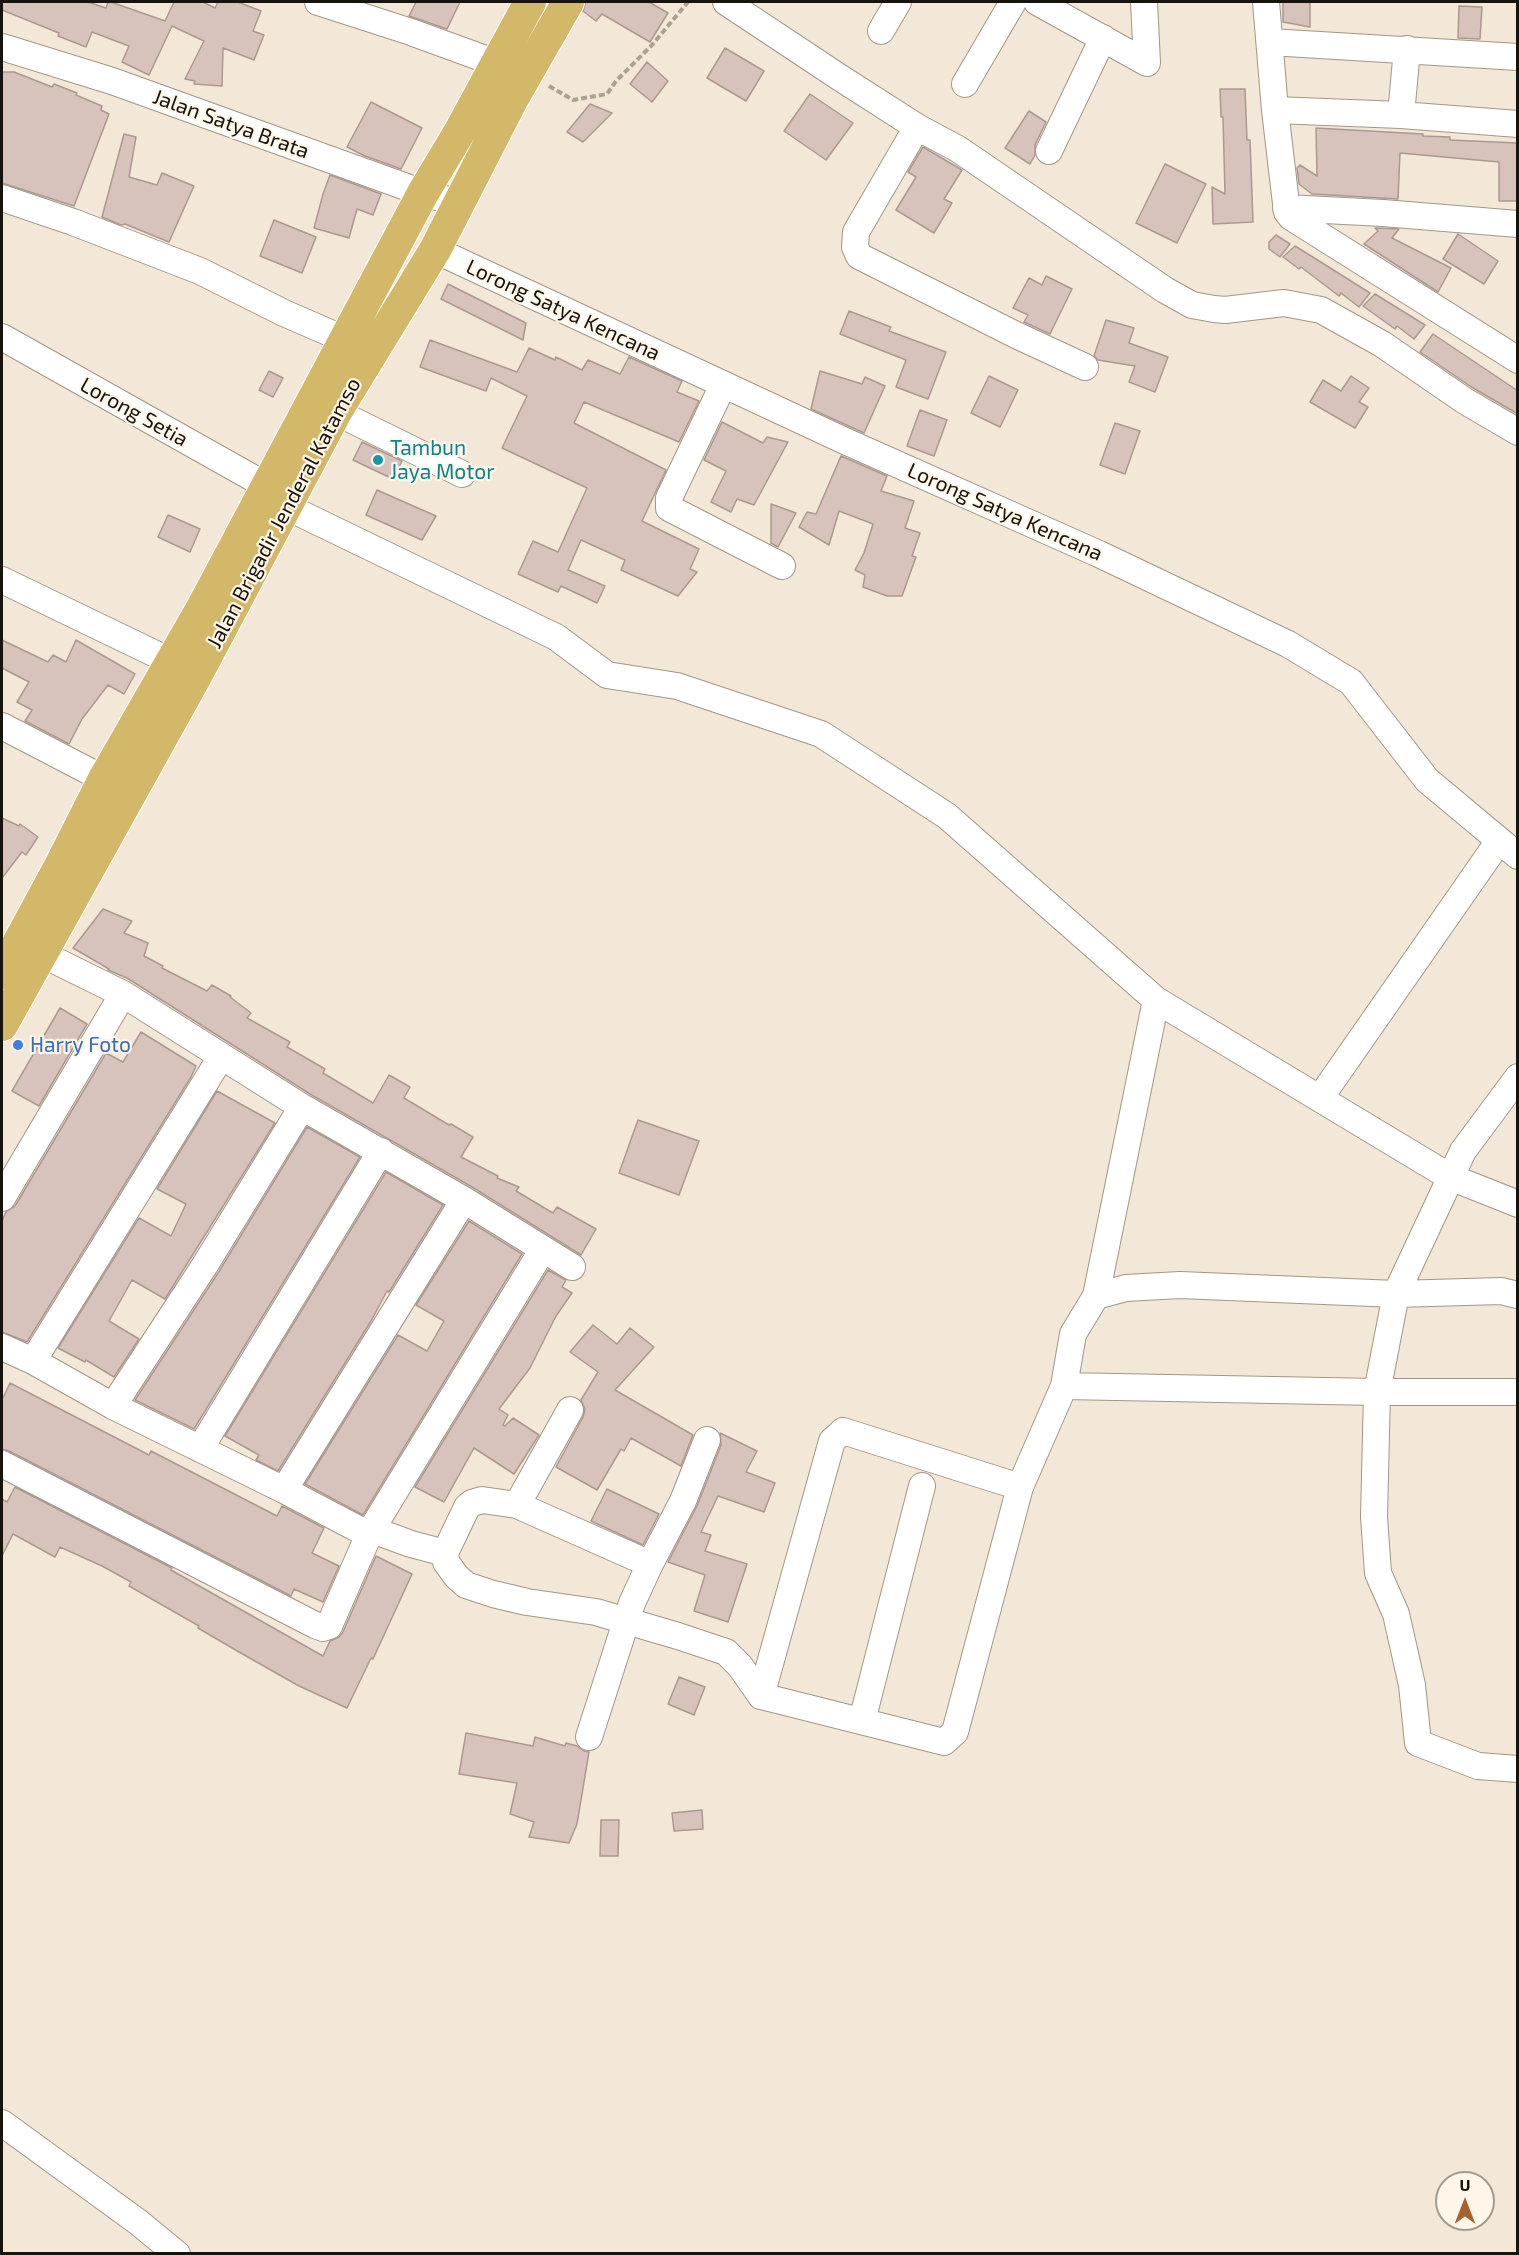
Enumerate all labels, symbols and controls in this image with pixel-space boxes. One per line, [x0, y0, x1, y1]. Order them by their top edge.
street label: Jalan Satya Brata [149, 84, 313, 164]
street label: Lorong Satya Kencana [462, 254, 664, 366]
street label: Lorong Setia [76, 372, 192, 452]
street label: Jalan Brigadir Jenderal Katamso [202, 373, 366, 653]
place label: Tambun Jaya Motor [390, 435, 495, 485]
marker: Tambun Jaya Motor [371, 453, 385, 467]
street label: Lorong Satya Kencana [903, 458, 1107, 566]
place label: Harry Foto [30, 1032, 131, 1058]
marker: Harry Foto [11, 1038, 25, 1052]
north arrow [1435, 2171, 1495, 2231]
text: U [1460, 2175, 1470, 2194]

